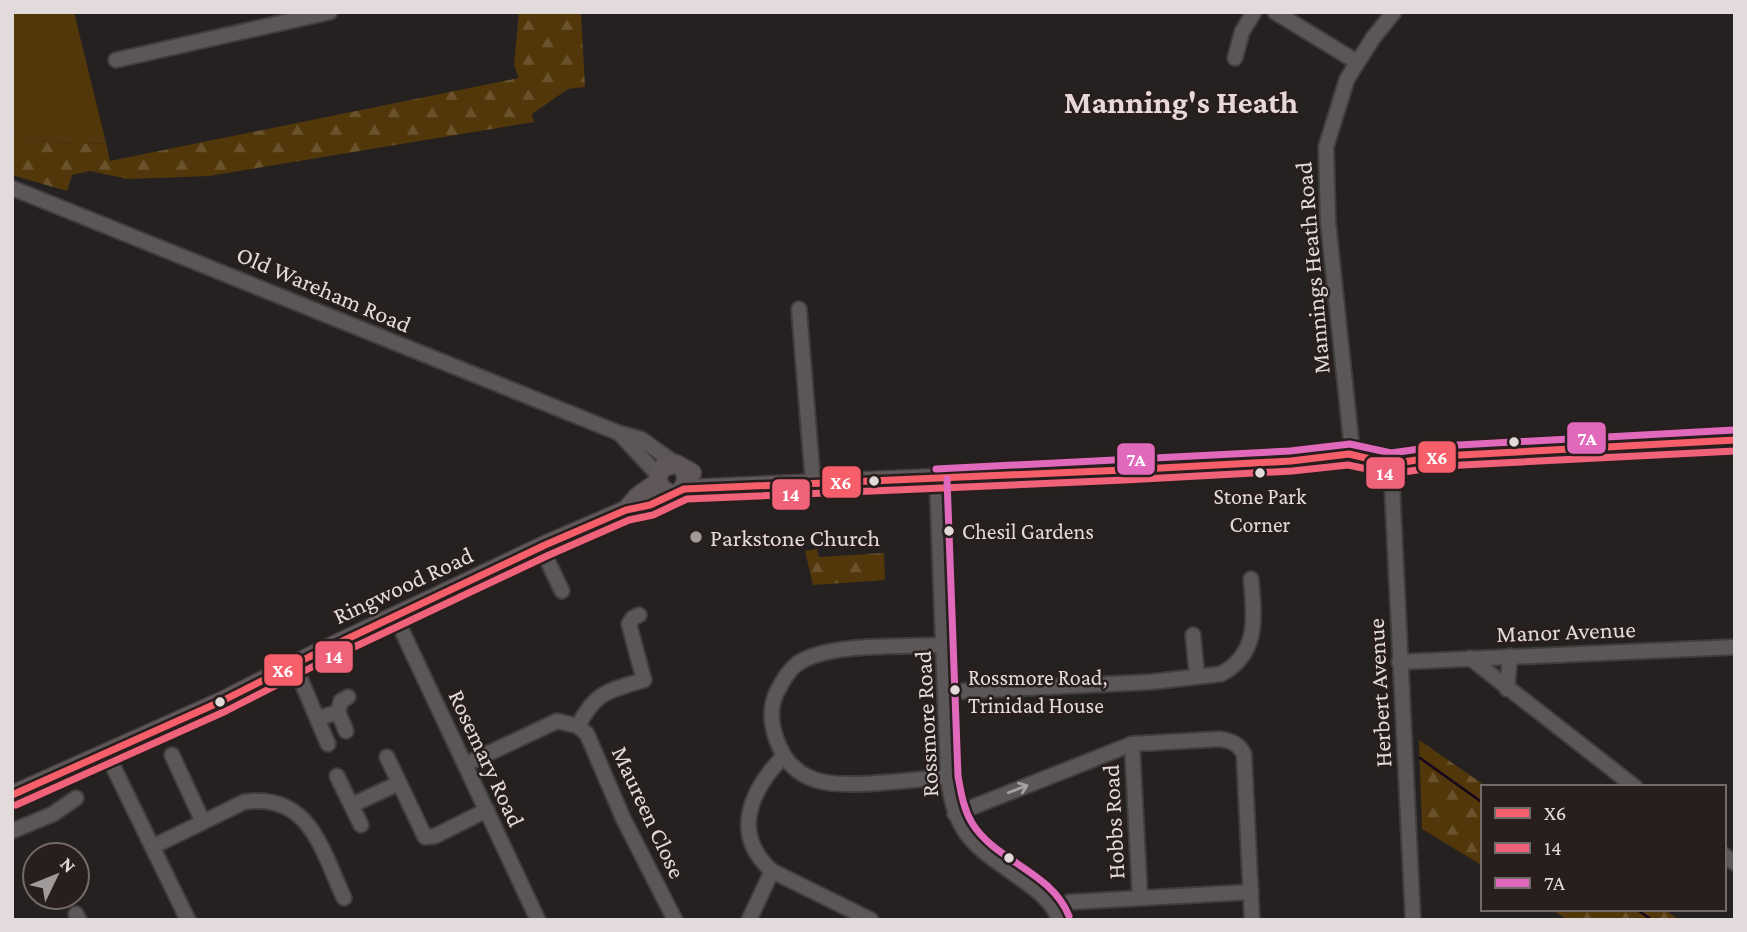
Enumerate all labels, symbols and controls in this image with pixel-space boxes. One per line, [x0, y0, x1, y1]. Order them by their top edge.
district label: Manning's Heath [1064, 84, 1298, 120]
street label: Mannings Heath Road [1289, 160, 1335, 375]
street label: Old Wareham Road [233, 240, 415, 338]
line badge: 7A [1566, 421, 1607, 455]
text: 7A [1577, 428, 1598, 449]
unlabelled marker [1507, 435, 1521, 449]
line badge: X6 [1417, 440, 1457, 474]
line badge: 7A [1116, 442, 1156, 476]
text: X6 [1426, 447, 1448, 468]
text: 7A [1126, 449, 1147, 470]
line badge: 14 [1365, 456, 1406, 490]
text: 14 [1376, 463, 1394, 484]
line badge: X6 [821, 465, 862, 499]
marker: Stone Park Corner [1253, 466, 1267, 480]
text: X6 [830, 472, 852, 493]
unlabelled marker [867, 474, 881, 488]
line badge: 14 [771, 478, 811, 511]
text: 14 [782, 484, 800, 505]
place label: Stone Park Corner [1213, 484, 1307, 537]
place label: Chesil Gardens [962, 519, 1094, 544]
place label: Parkstone Church [710, 524, 880, 551]
marker: Chesil Gardens [942, 524, 956, 538]
marker: Parkstone Church [688, 529, 704, 545]
street label: Ringwood Road [329, 541, 478, 629]
street label: Manor Avenue [1496, 615, 1636, 647]
street label: Herbert Avenue [1362, 618, 1396, 768]
line badge: 14 [314, 640, 354, 674]
text: 14 [325, 646, 343, 667]
street label: Rossmore Road [909, 650, 943, 798]
line badge: X6 [263, 653, 304, 687]
text: X6 [272, 660, 294, 681]
place label: Rossmore Road, Trinidad House [968, 665, 1107, 718]
marker: Rossmore Road, Trinidad House [948, 683, 962, 697]
street label: Rosemary Road [443, 685, 531, 831]
unlabelled marker [213, 695, 227, 709]
street label: Maureen Close [607, 742, 691, 882]
street label: Hobbs Road [1096, 764, 1129, 880]
one-way arrow [1007, 781, 1029, 794]
legend [1481, 785, 1726, 911]
text: X6 [1544, 801, 1566, 825]
text: 14 [1544, 836, 1562, 860]
north arrow [21, 841, 91, 911]
unlabelled marker [1002, 851, 1016, 865]
text: N [56, 853, 80, 877]
text: 7A [1544, 871, 1565, 895]

